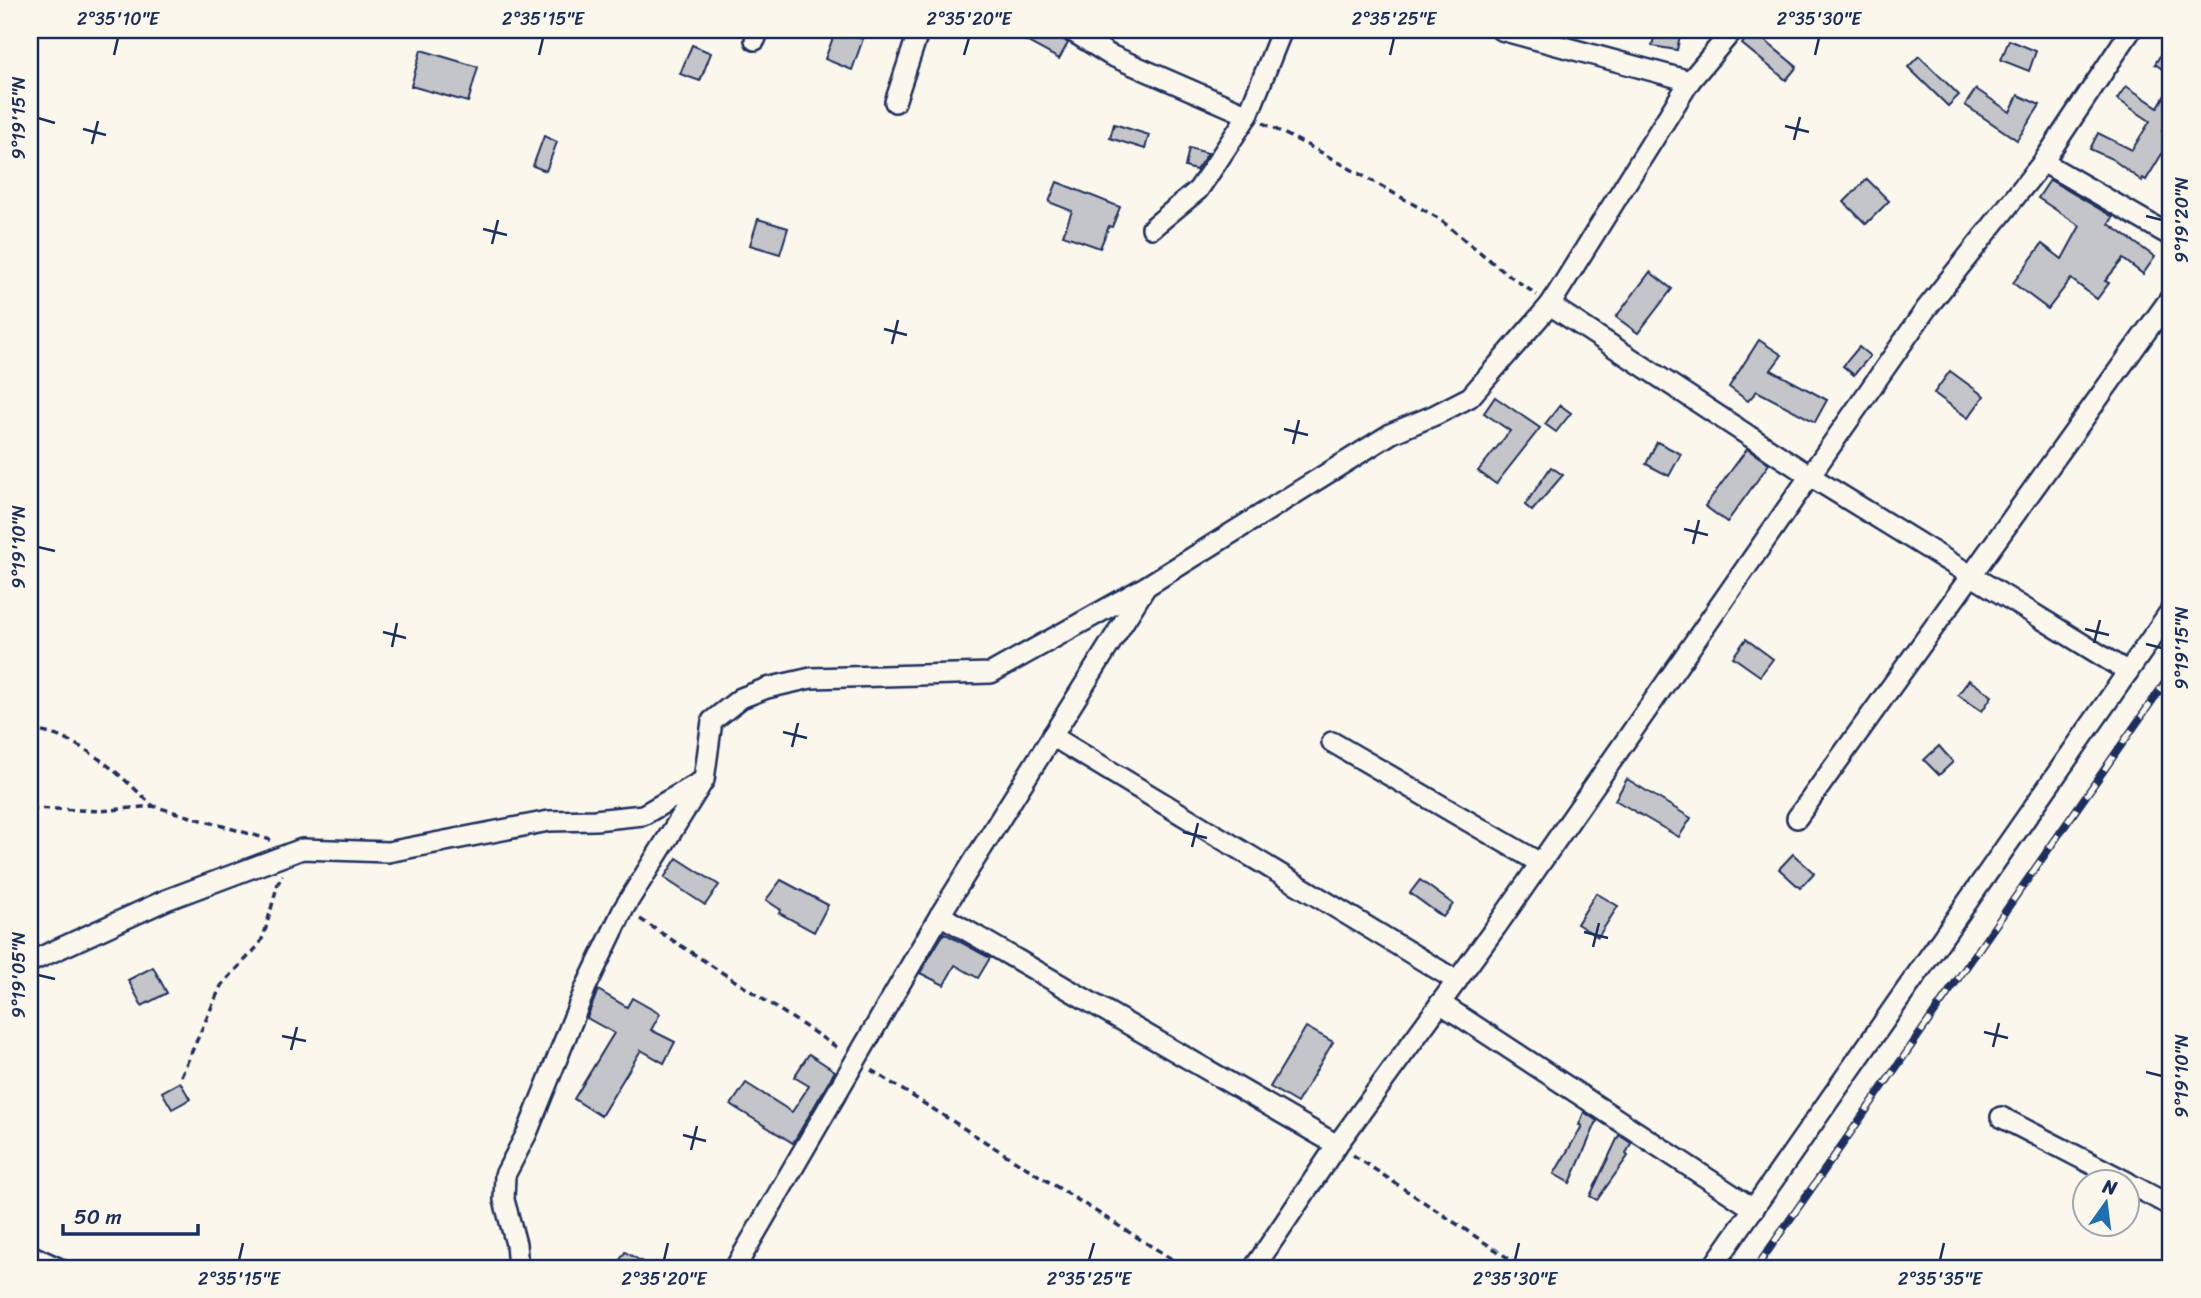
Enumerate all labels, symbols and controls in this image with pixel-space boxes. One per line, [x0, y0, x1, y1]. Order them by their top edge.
text: 2°35'10"E [77, 3, 160, 35]
text: 2°35'15"E [502, 3, 585, 35]
text: 2°35'20"E [927, 3, 1012, 35]
text: 2°35'25"E [1352, 3, 1437, 35]
text: 2°35'30"E [1777, 3, 1862, 35]
text: 9°19'15"N [3, 76, 35, 159]
text: 9°19'20"N [2166, 177, 2198, 263]
text: 9°19'10"N [3, 505, 35, 589]
text: 9°19'15"N [2166, 606, 2198, 689]
text: 9°19'05"N [3, 931, 35, 1018]
text: 9°19'10"N [2166, 1034, 2198, 1118]
north arrow [2072, 1168, 2142, 1238]
text: N [2099, 1169, 2121, 1205]
scale bar [63, 1193, 198, 1237]
text: 50 m [74, 1198, 122, 1236]
text: 2°35'15"E [198, 1263, 281, 1295]
text: 2°35'20"E [622, 1263, 707, 1295]
text: 2°35'25"E [1047, 1263, 1132, 1295]
text: 2°35'30"E [1473, 1263, 1558, 1295]
text: 2°35'35"E [1898, 1263, 1983, 1295]

